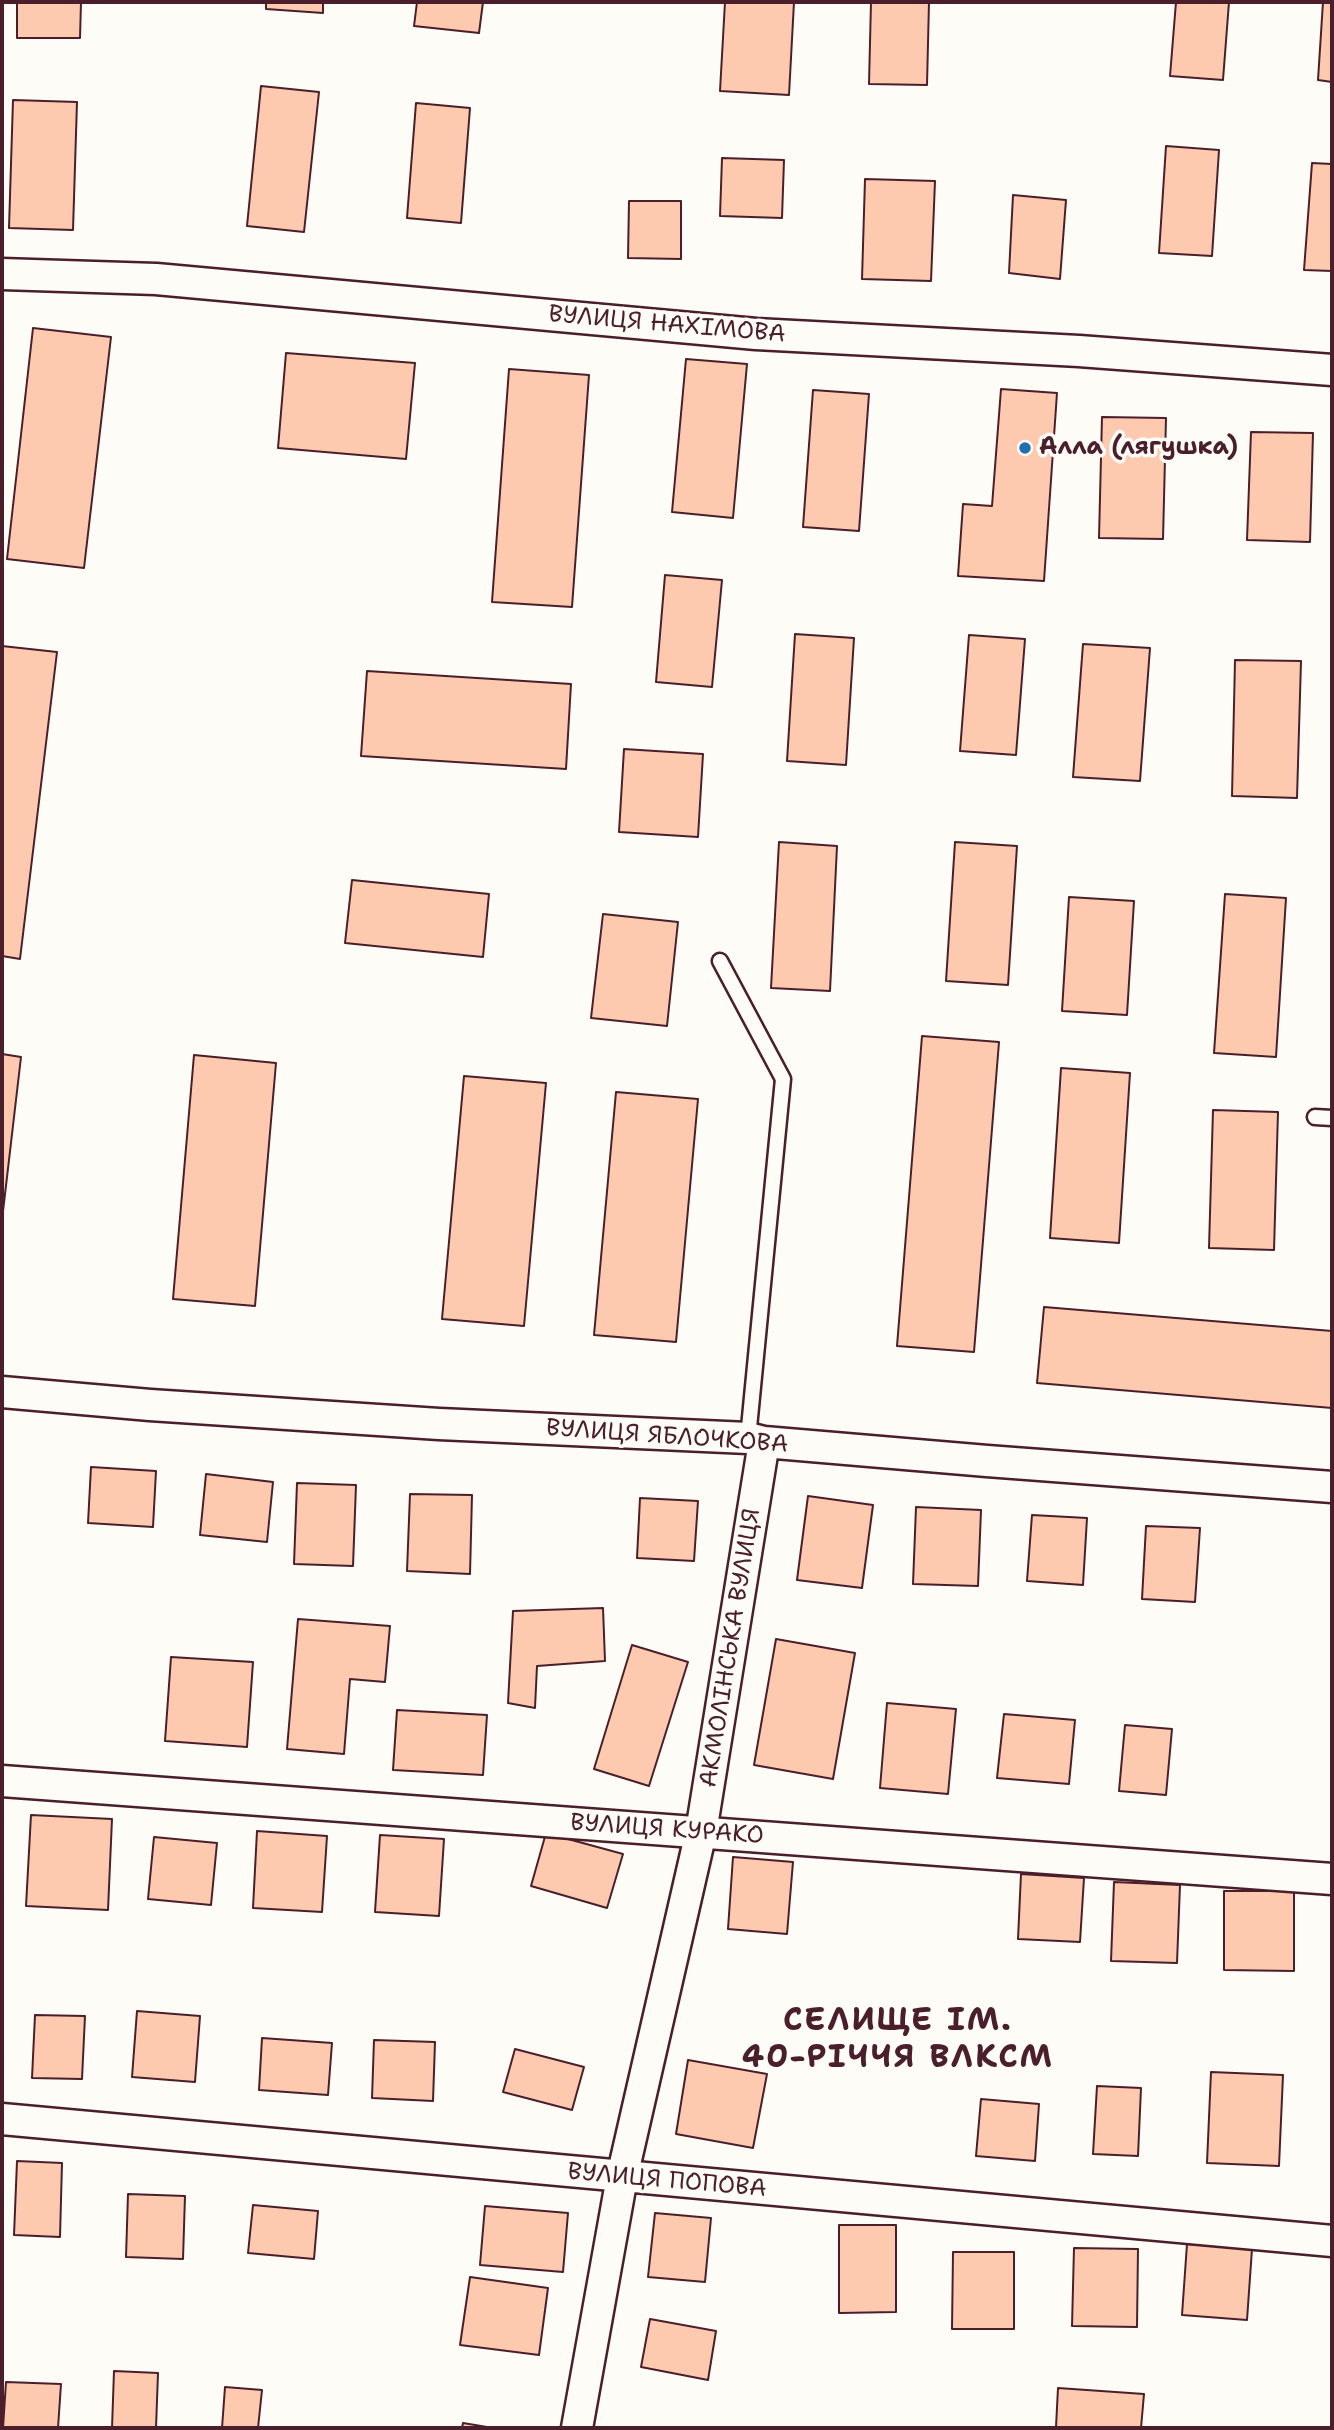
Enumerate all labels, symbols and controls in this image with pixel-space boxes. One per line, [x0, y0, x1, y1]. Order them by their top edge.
street label: ВУЛИЦЯ НАХІМОВА [547, 300, 787, 350]
place label: Алла (лягушка) [1039, 434, 1238, 462]
marker: Алла (лягушка) [1017, 440, 1033, 456]
street label: ВУЛИЦЯ ЯБЛОЧКОВА [545, 1414, 789, 1460]
street label: АКМОЛІНСЬКА ВУЛИЦЯ [695, 1506, 767, 1790]
street label: ВУЛИЦЯ КУРАКО [569, 1809, 765, 1851]
district label: СЕЛИЩЕ ІМ. 40-РІЧЧЯ ВЛКСМ [743, 2003, 1053, 2078]
street label: ВУЛИЦЯ ПОПОВА [566, 2158, 768, 2204]

